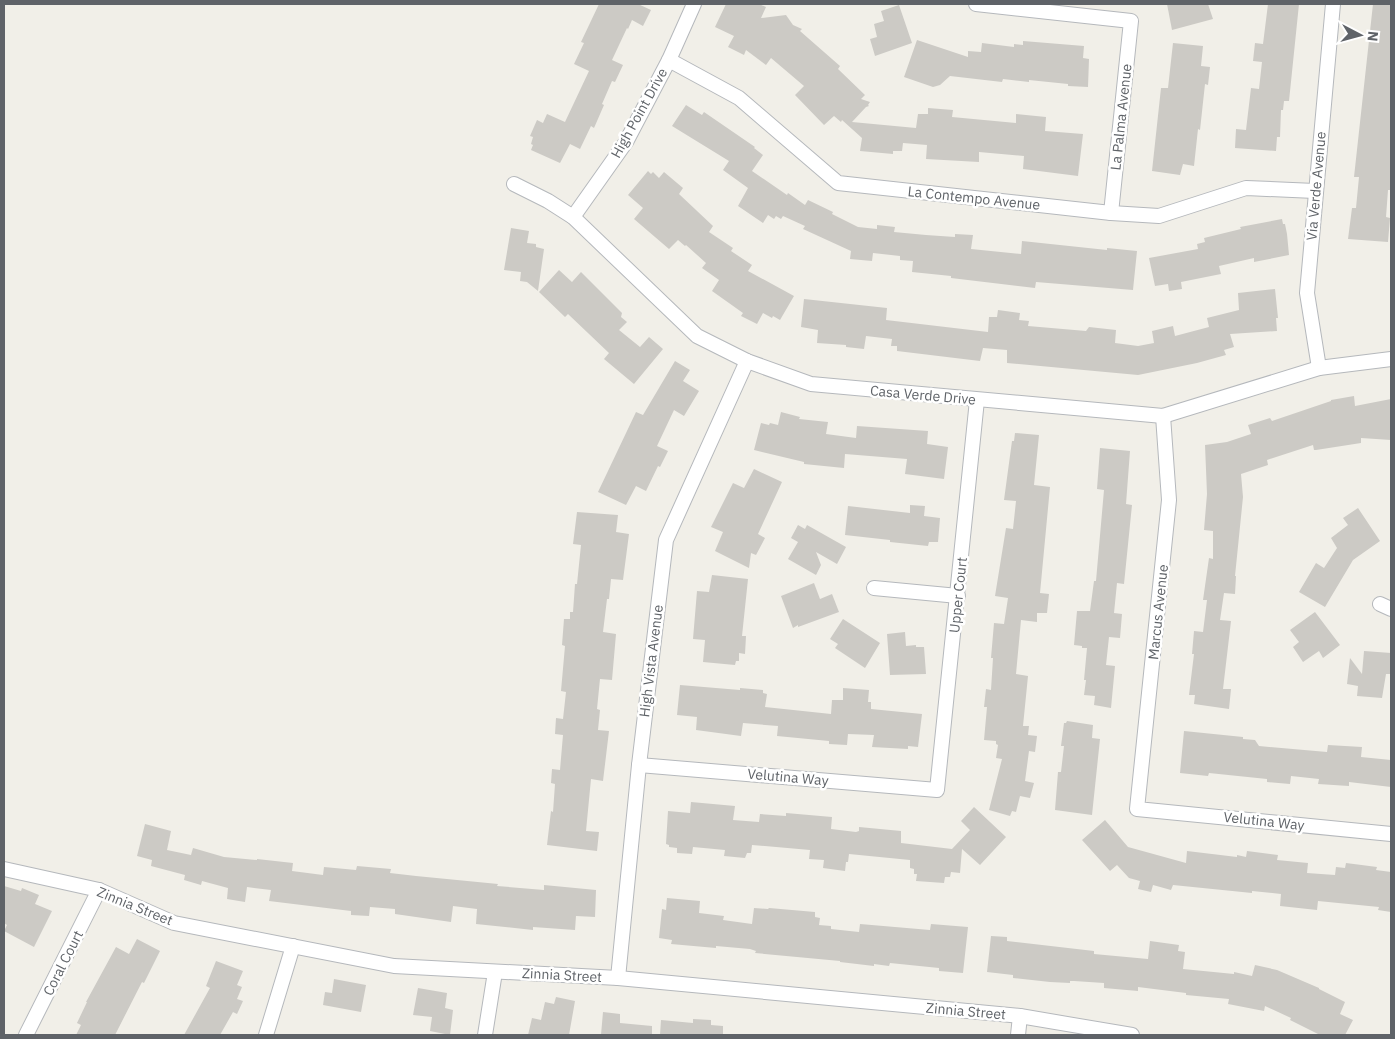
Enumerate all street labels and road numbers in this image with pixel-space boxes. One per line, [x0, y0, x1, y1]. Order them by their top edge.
street label: La Palma Avenue [1106, 62, 1136, 171]
street label: High Point Drive [607, 65, 671, 161]
street label: Via Verde Avenue [1302, 130, 1330, 241]
street label: La Contempo Avenue [907, 182, 1041, 214]
street label: Casa Verde Drive [869, 381, 977, 409]
street label: Upper Court [945, 556, 971, 634]
street label: Marcus Avenue [1144, 563, 1172, 661]
street label: High Vista Avenue [635, 603, 667, 718]
street label: Velutina Way [747, 764, 829, 790]
street label: Velutina Way [1223, 808, 1305, 834]
street label: Zinnia Street [94, 883, 176, 929]
street label: Coral Court [39, 927, 87, 999]
street label: Zinnia Street [521, 964, 603, 986]
street label: Zinnia Street [925, 999, 1007, 1023]

